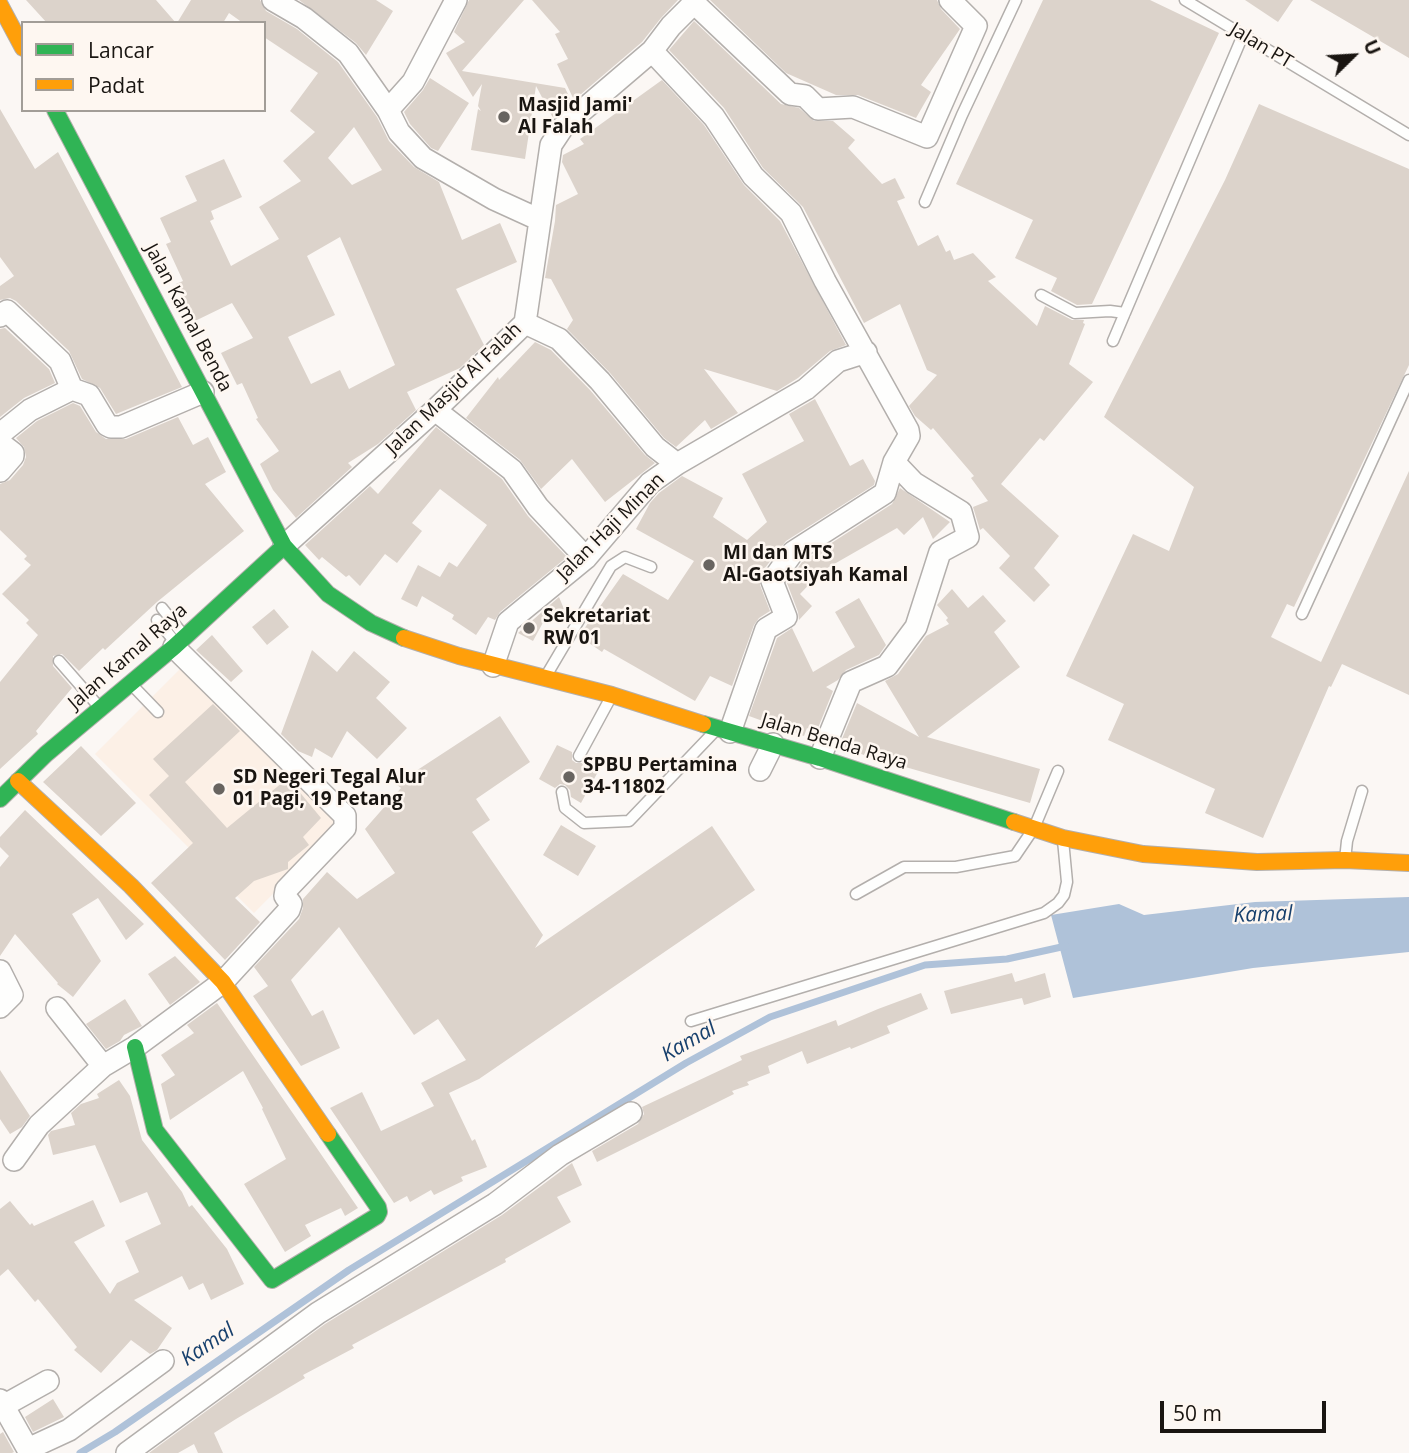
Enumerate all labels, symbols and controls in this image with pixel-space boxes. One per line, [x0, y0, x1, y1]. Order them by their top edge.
street label: Jalan PT [1225, 18, 1297, 74]
legend [21, 21, 266, 112]
north arrow [1318, 21, 1388, 91]
text: Lancar [88, 36, 154, 64]
text: U [1357, 36, 1387, 59]
text: Padat [88, 71, 144, 99]
place label: Masjid Jami' Al Falah [518, 95, 633, 139]
marker: Masjid Jami' Al Falah [496, 109, 512, 125]
street label: Jalan Kamal Benda [139, 240, 237, 396]
street label: Jalan Masjid Al Falah [381, 318, 527, 460]
street label: Jalan Haji Minan [553, 469, 669, 585]
place label: MI dan MTS Al-Gaotsiyah Kamal [723, 543, 908, 587]
marker: MI dan MTS Al-Gaotsiyah Kamal [701, 557, 717, 573]
street label: Jalan Kamal Raya [64, 599, 192, 715]
place label: Sekretariat RW 01 [543, 606, 650, 650]
marker: Sekretariat RW 01 [521, 620, 537, 636]
street label: Jalan Benda Raya [758, 709, 910, 775]
place label: SPBU Pertamina 34-11802 [583, 755, 737, 799]
place label: SD Negeri Tegal Alur 01 Pagi, 19 Petang [233, 767, 426, 811]
marker: SPBU Pertamina 34-11802 [561, 769, 577, 785]
marker: SD Negeri Tegal Alur 01 Pagi, 19 Petang [211, 781, 227, 797]
water label: Kamal [1233, 901, 1293, 929]
water label: Kamal [657, 1016, 721, 1068]
water label: Kamal [176, 1318, 240, 1372]
scale bar [1164, 1386, 1330, 1430]
text: 50 m [1173, 1399, 1222, 1427]

